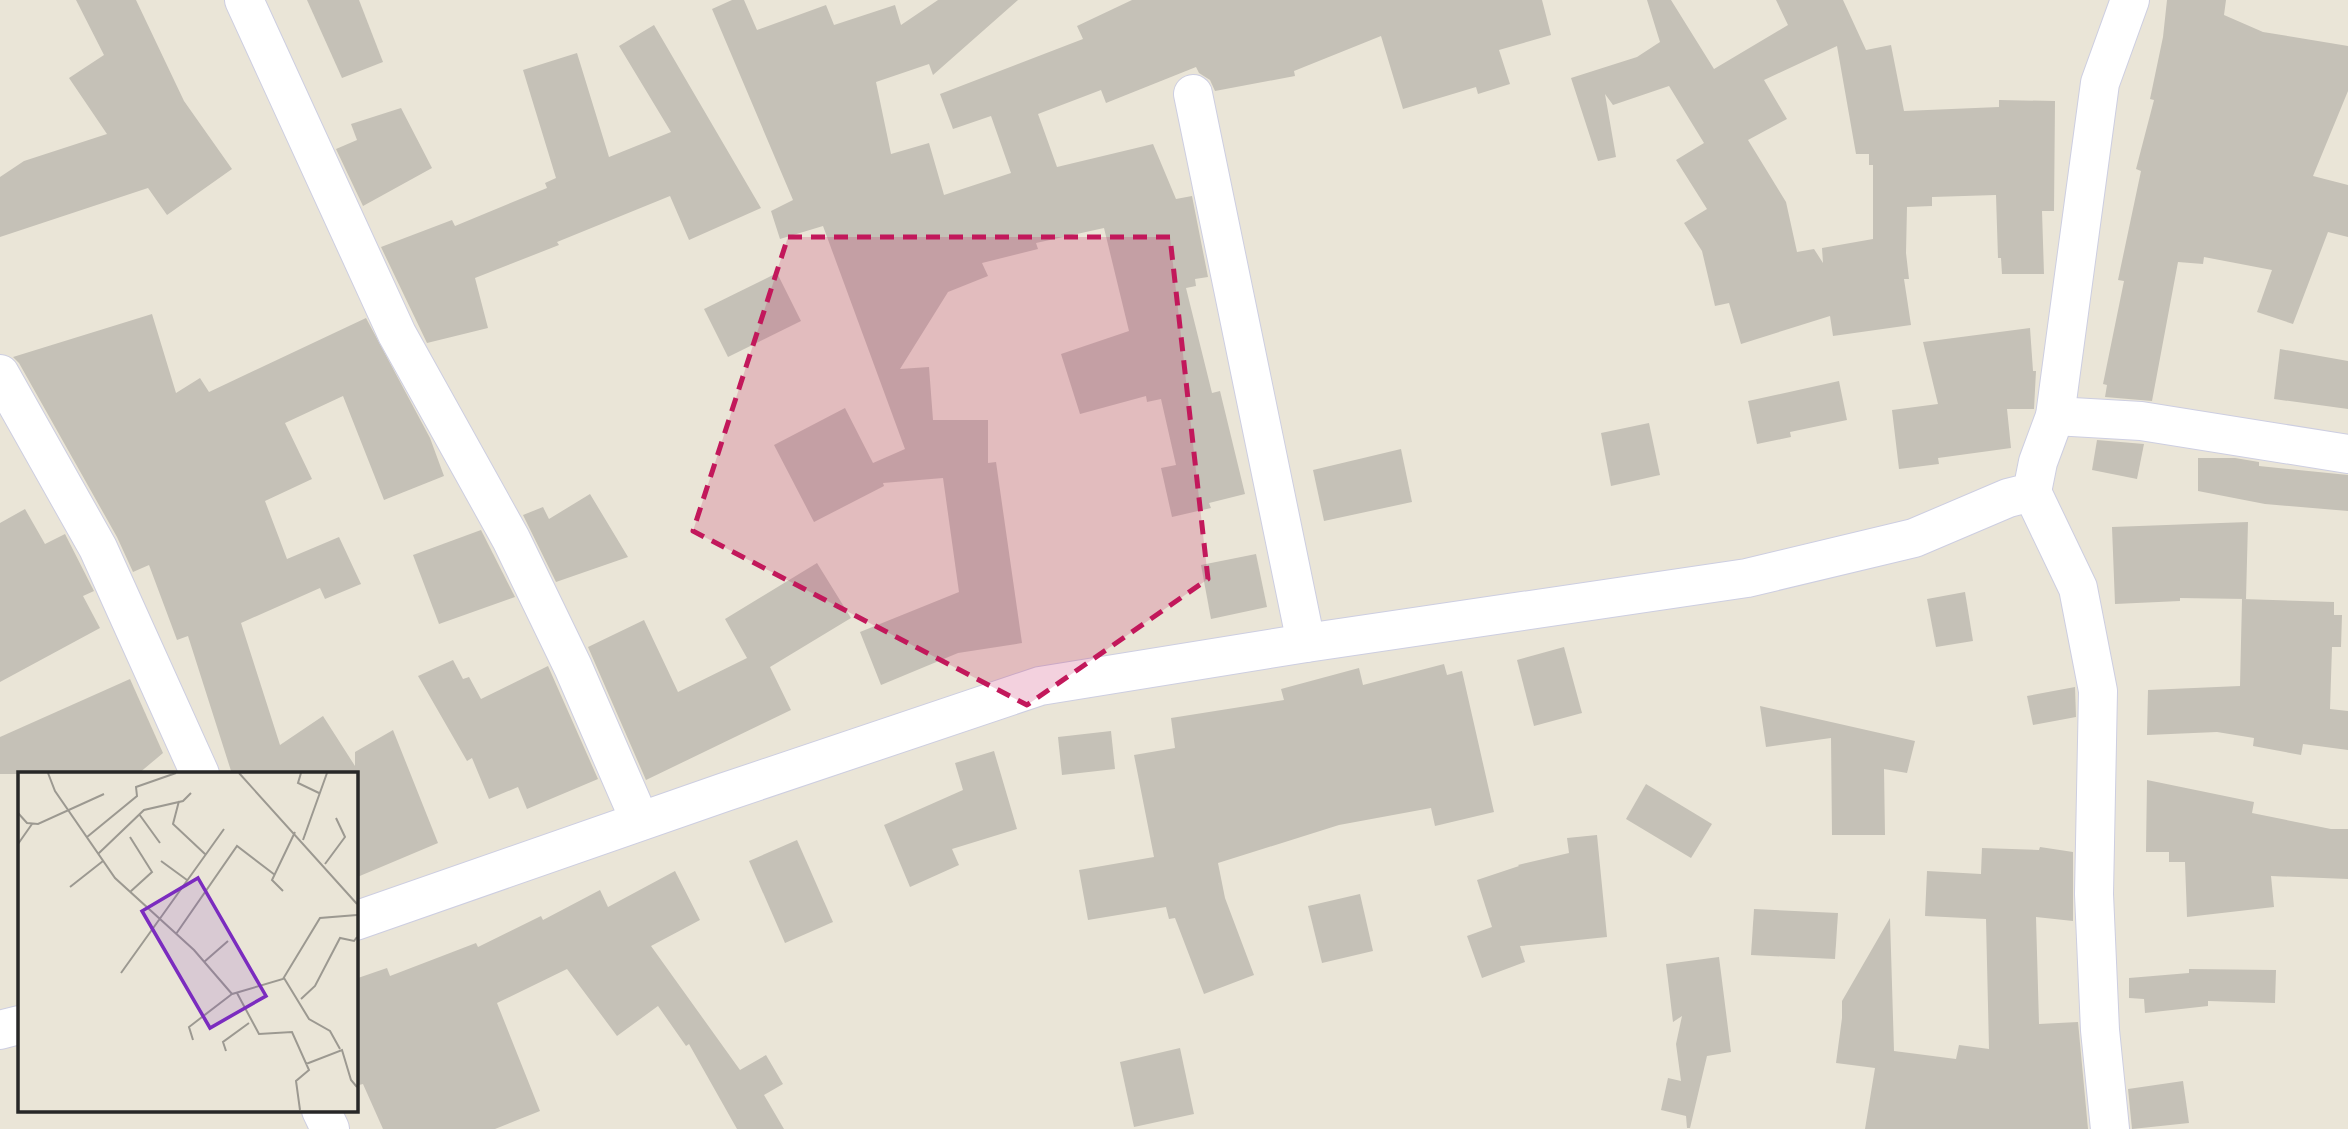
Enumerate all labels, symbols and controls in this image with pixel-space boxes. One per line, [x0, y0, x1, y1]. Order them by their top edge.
inset map [18, 772, 357, 1112]

